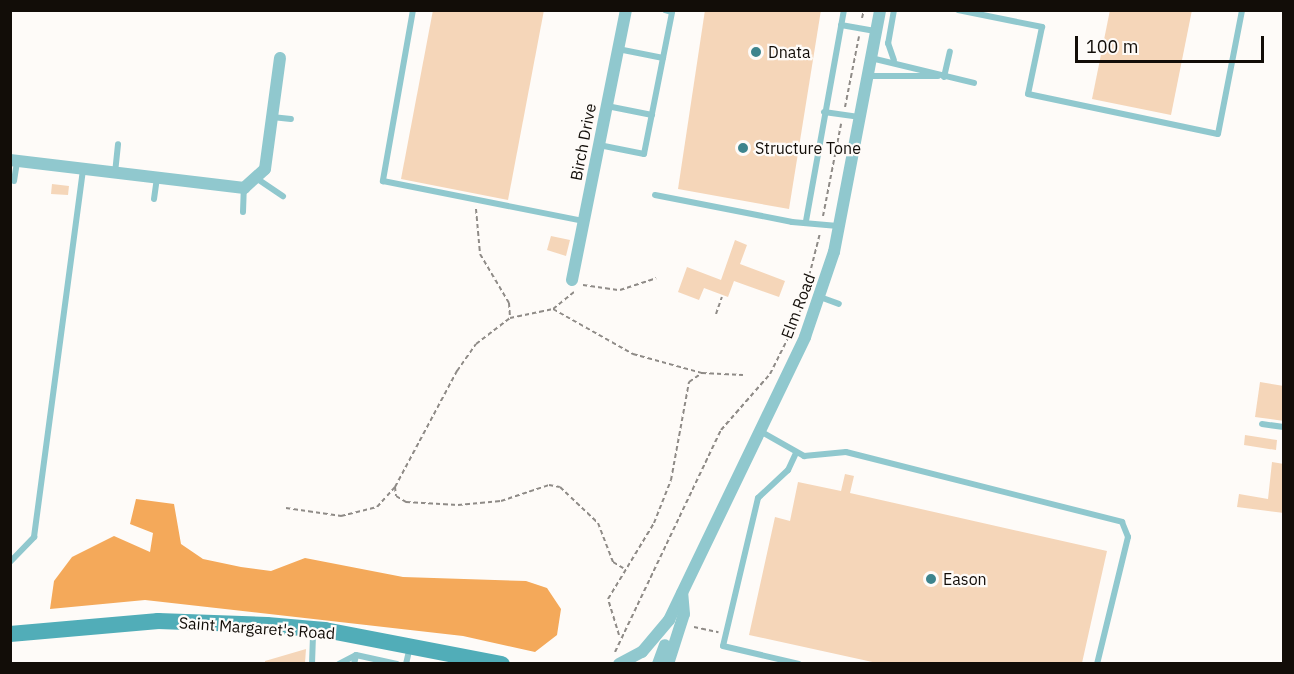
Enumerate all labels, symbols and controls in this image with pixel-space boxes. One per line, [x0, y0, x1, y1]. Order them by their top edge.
scale bar [1078, 24, 1267, 62]
text: 100 m [1086, 35, 1138, 58]
place label: Dnata [768, 42, 811, 62]
marker: Dnata [749, 45, 763, 59]
street label: Birch Drive [566, 102, 600, 182]
place label: Structure Tone [755, 138, 861, 158]
marker: Structure Tone [736, 141, 750, 155]
street label: Elm Road [777, 271, 819, 341]
place label: Eason [943, 569, 987, 589]
marker: Eason [924, 572, 938, 586]
street label: Saint Margaret's Road [178, 613, 336, 643]

